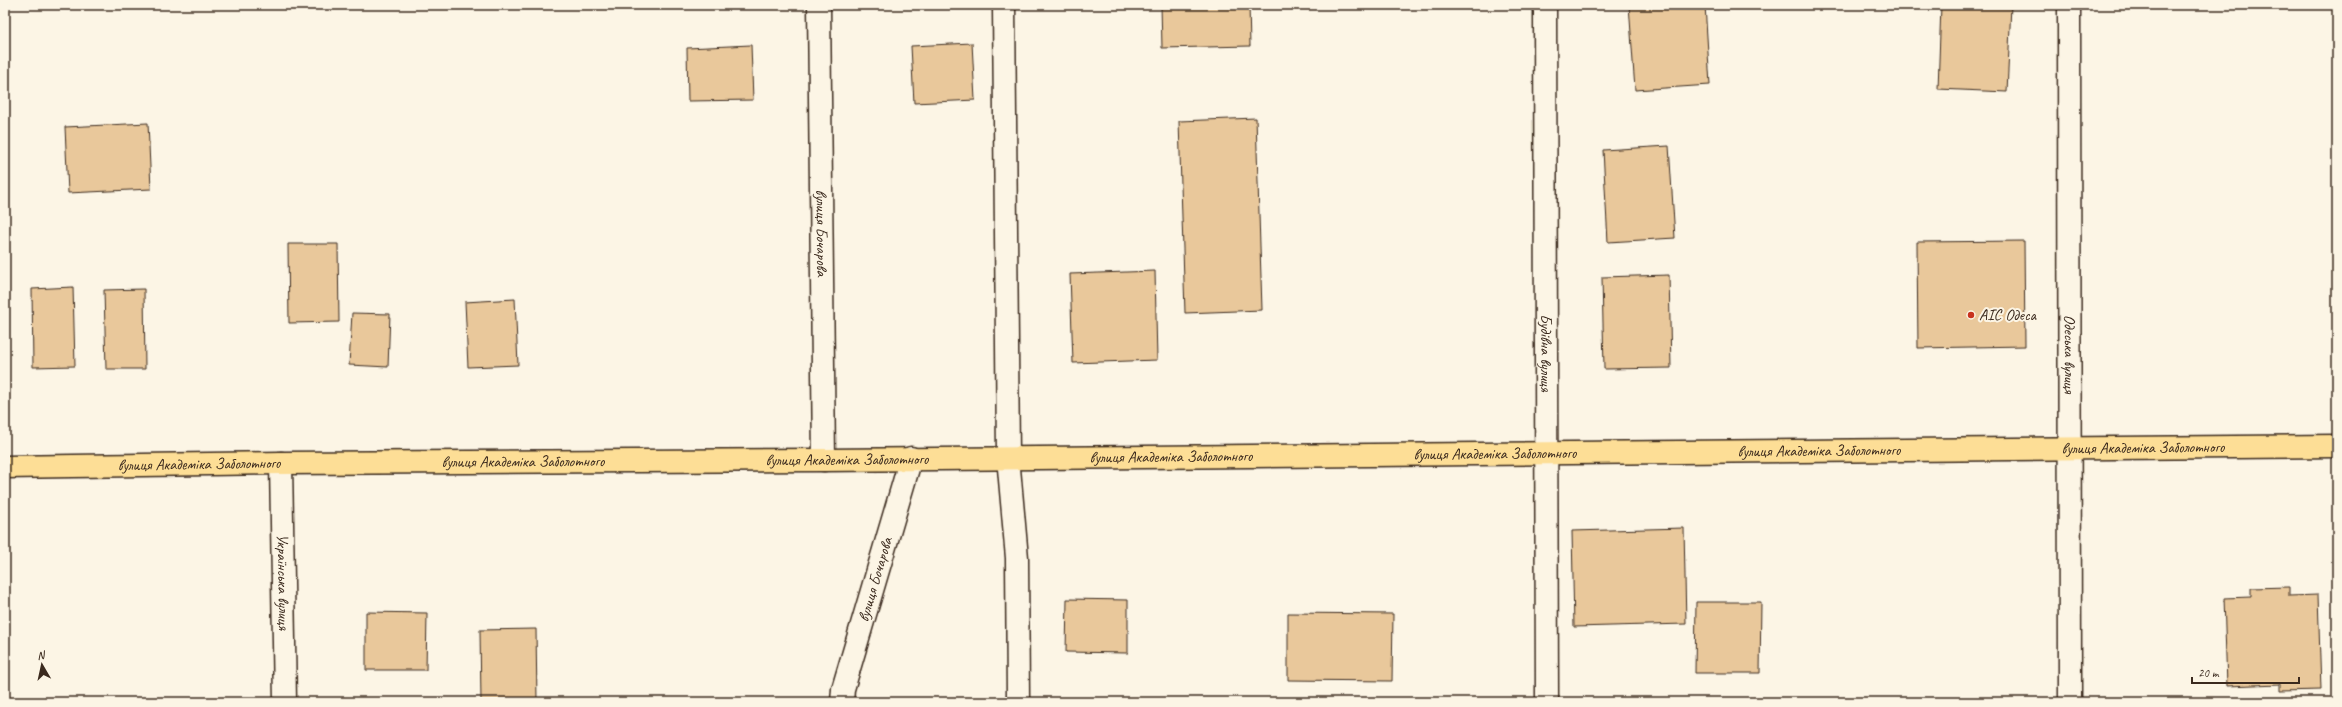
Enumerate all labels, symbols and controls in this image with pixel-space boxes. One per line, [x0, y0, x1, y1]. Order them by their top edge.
street label: вулиця Бочарова [811, 189, 832, 278]
place label: АІС Одеса [1979, 305, 2038, 325]
marker: АІС Одеса [1966, 310, 1976, 320]
street label: Будівна вулиця [1536, 314, 1556, 393]
street label: Одеська вулиця [2059, 315, 2080, 394]
street label: вулиця Академіка Заболотного [2061, 437, 2226, 459]
street label: вулиця Академіка Заболотного [1737, 440, 1902, 462]
street label: вулиця Академіка Заболотного [1413, 443, 1578, 465]
street label: вулиця Академіка Заболотного [1089, 446, 1254, 468]
street label: вулиця Академіка Заболотного [766, 449, 930, 470]
street label: вулиця Академіка Заболотного [442, 451, 606, 472]
street label: вулиця Академіка Заболотного [117, 453, 282, 475]
street label: Українська вулиця [272, 534, 294, 632]
street label: вулиця Бочарова [853, 534, 897, 624]
north arrow [22, 645, 62, 685]
text: N [36, 647, 47, 663]
scale bar [2192, 659, 2299, 685]
text: 20 m [2198, 665, 2220, 681]

